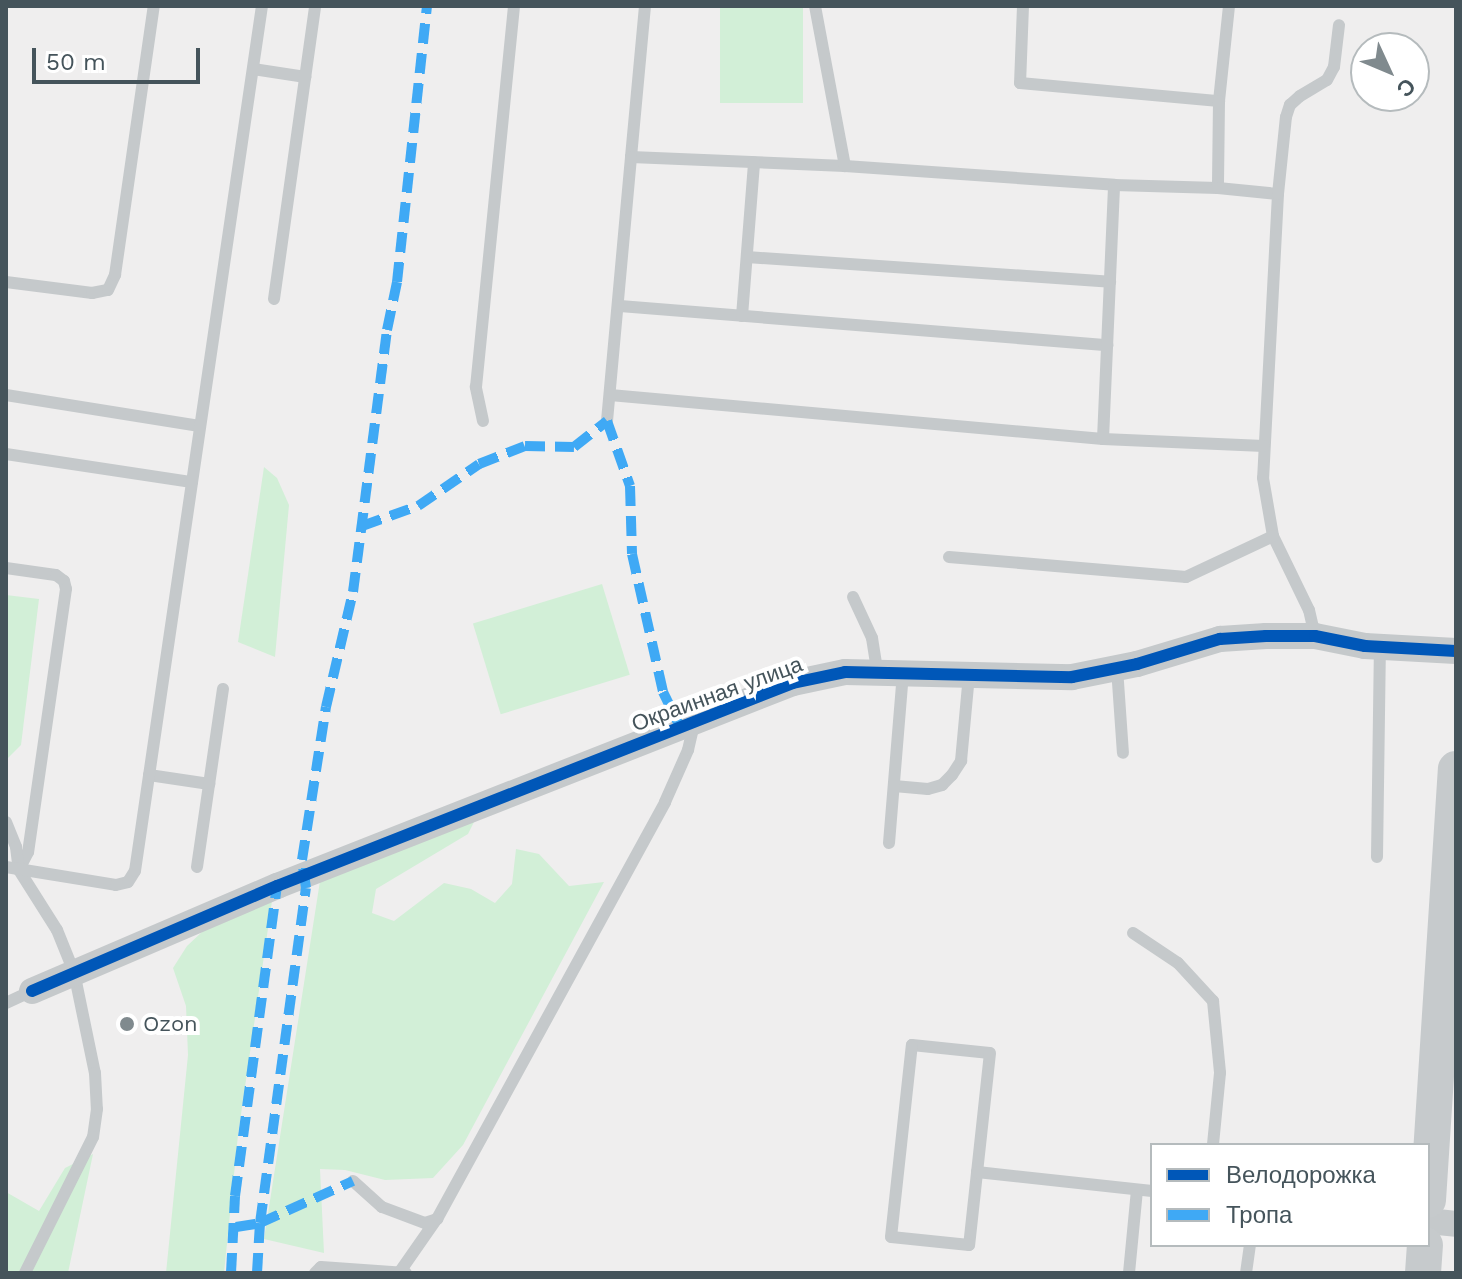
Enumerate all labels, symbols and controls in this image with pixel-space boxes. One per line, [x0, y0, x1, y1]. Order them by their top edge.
scale bar [36, 32, 204, 82]
north arrow [1350, 32, 1430, 112]
text: 50 m [46, 48, 106, 76]
text: С [1392, 73, 1421, 102]
street label: Окраинная улица [628, 651, 806, 737]
place label: Ozon [143, 1011, 198, 1037]
marker: Ozon [118, 1015, 136, 1033]
legend [1150, 1143, 1430, 1247]
text: Велодорожка [1226, 1161, 1376, 1189]
text: Тропа [1226, 1201, 1292, 1229]

